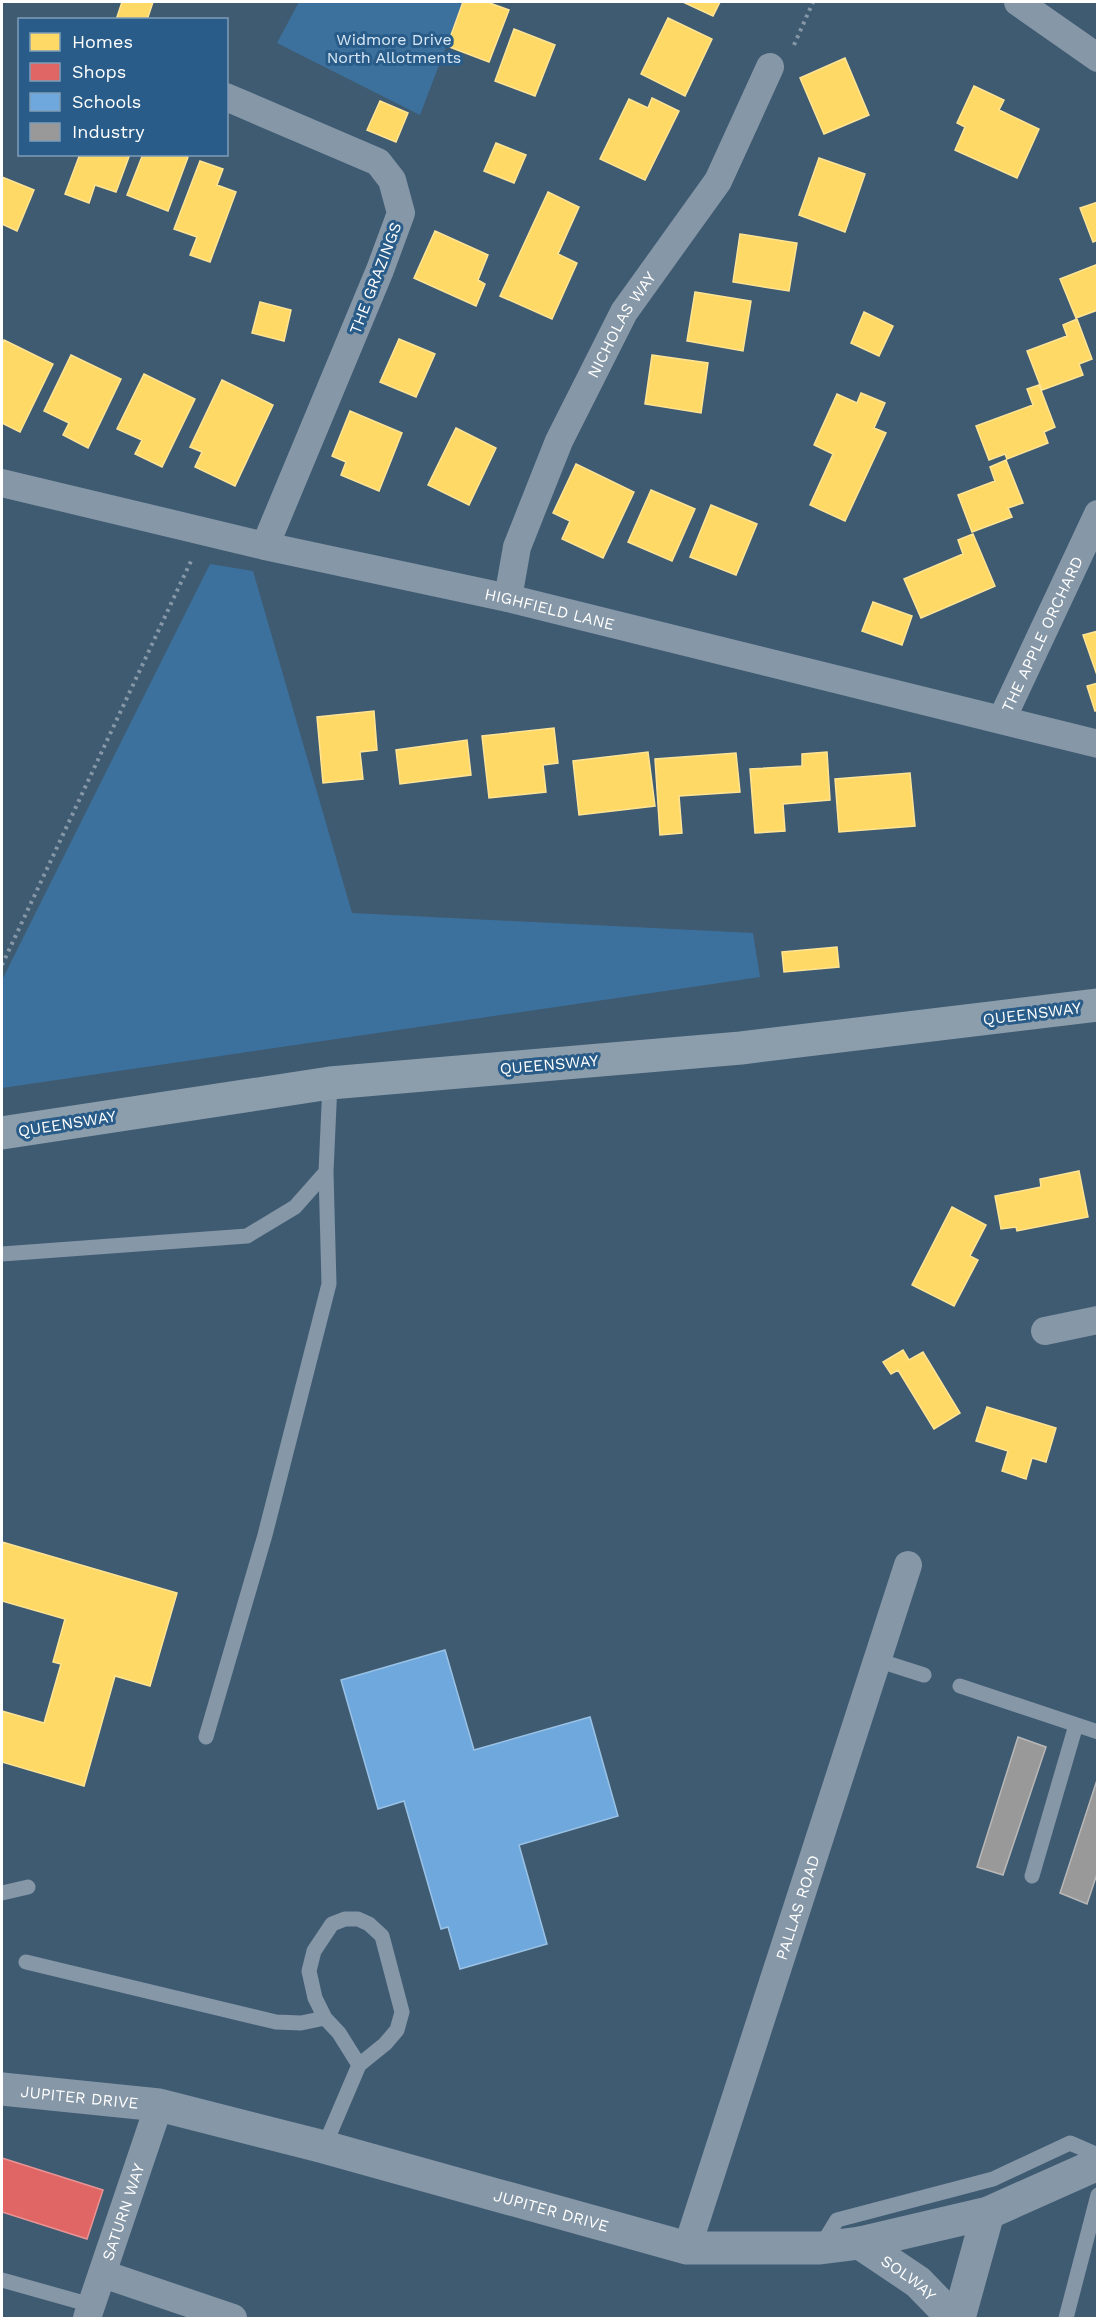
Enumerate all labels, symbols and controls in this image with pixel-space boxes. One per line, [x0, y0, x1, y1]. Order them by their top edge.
legend [18, 18, 228, 156]
park label: Widmore Drive North Allotments [327, 30, 461, 67]
text: Homes [72, 31, 133, 52]
text: Shops [72, 61, 126, 82]
text: Schools [72, 91, 141, 112]
text: Industry [72, 121, 145, 142]
street label: THE GRAZINGS [345, 220, 406, 337]
street label: NICHOLAS WAY [583, 268, 660, 381]
street label: THE APPLE ORCHARD [998, 553, 1087, 715]
street label: HIGHFIELD LANE [483, 584, 617, 634]
street label: QUEENSWAY [982, 998, 1082, 1029]
street label: QUEENSWAY [499, 1051, 599, 1078]
street label: QUEENSWAY [17, 1106, 117, 1141]
street label: PALLAS ROAD [772, 1853, 824, 1962]
street label: JUPITER DRIVE [20, 2082, 139, 2113]
street label: SATURN WAY [98, 2161, 149, 2263]
street label: JUPITER DRIVE [492, 2186, 611, 2236]
street label: SOLWAY [878, 2251, 940, 2305]

